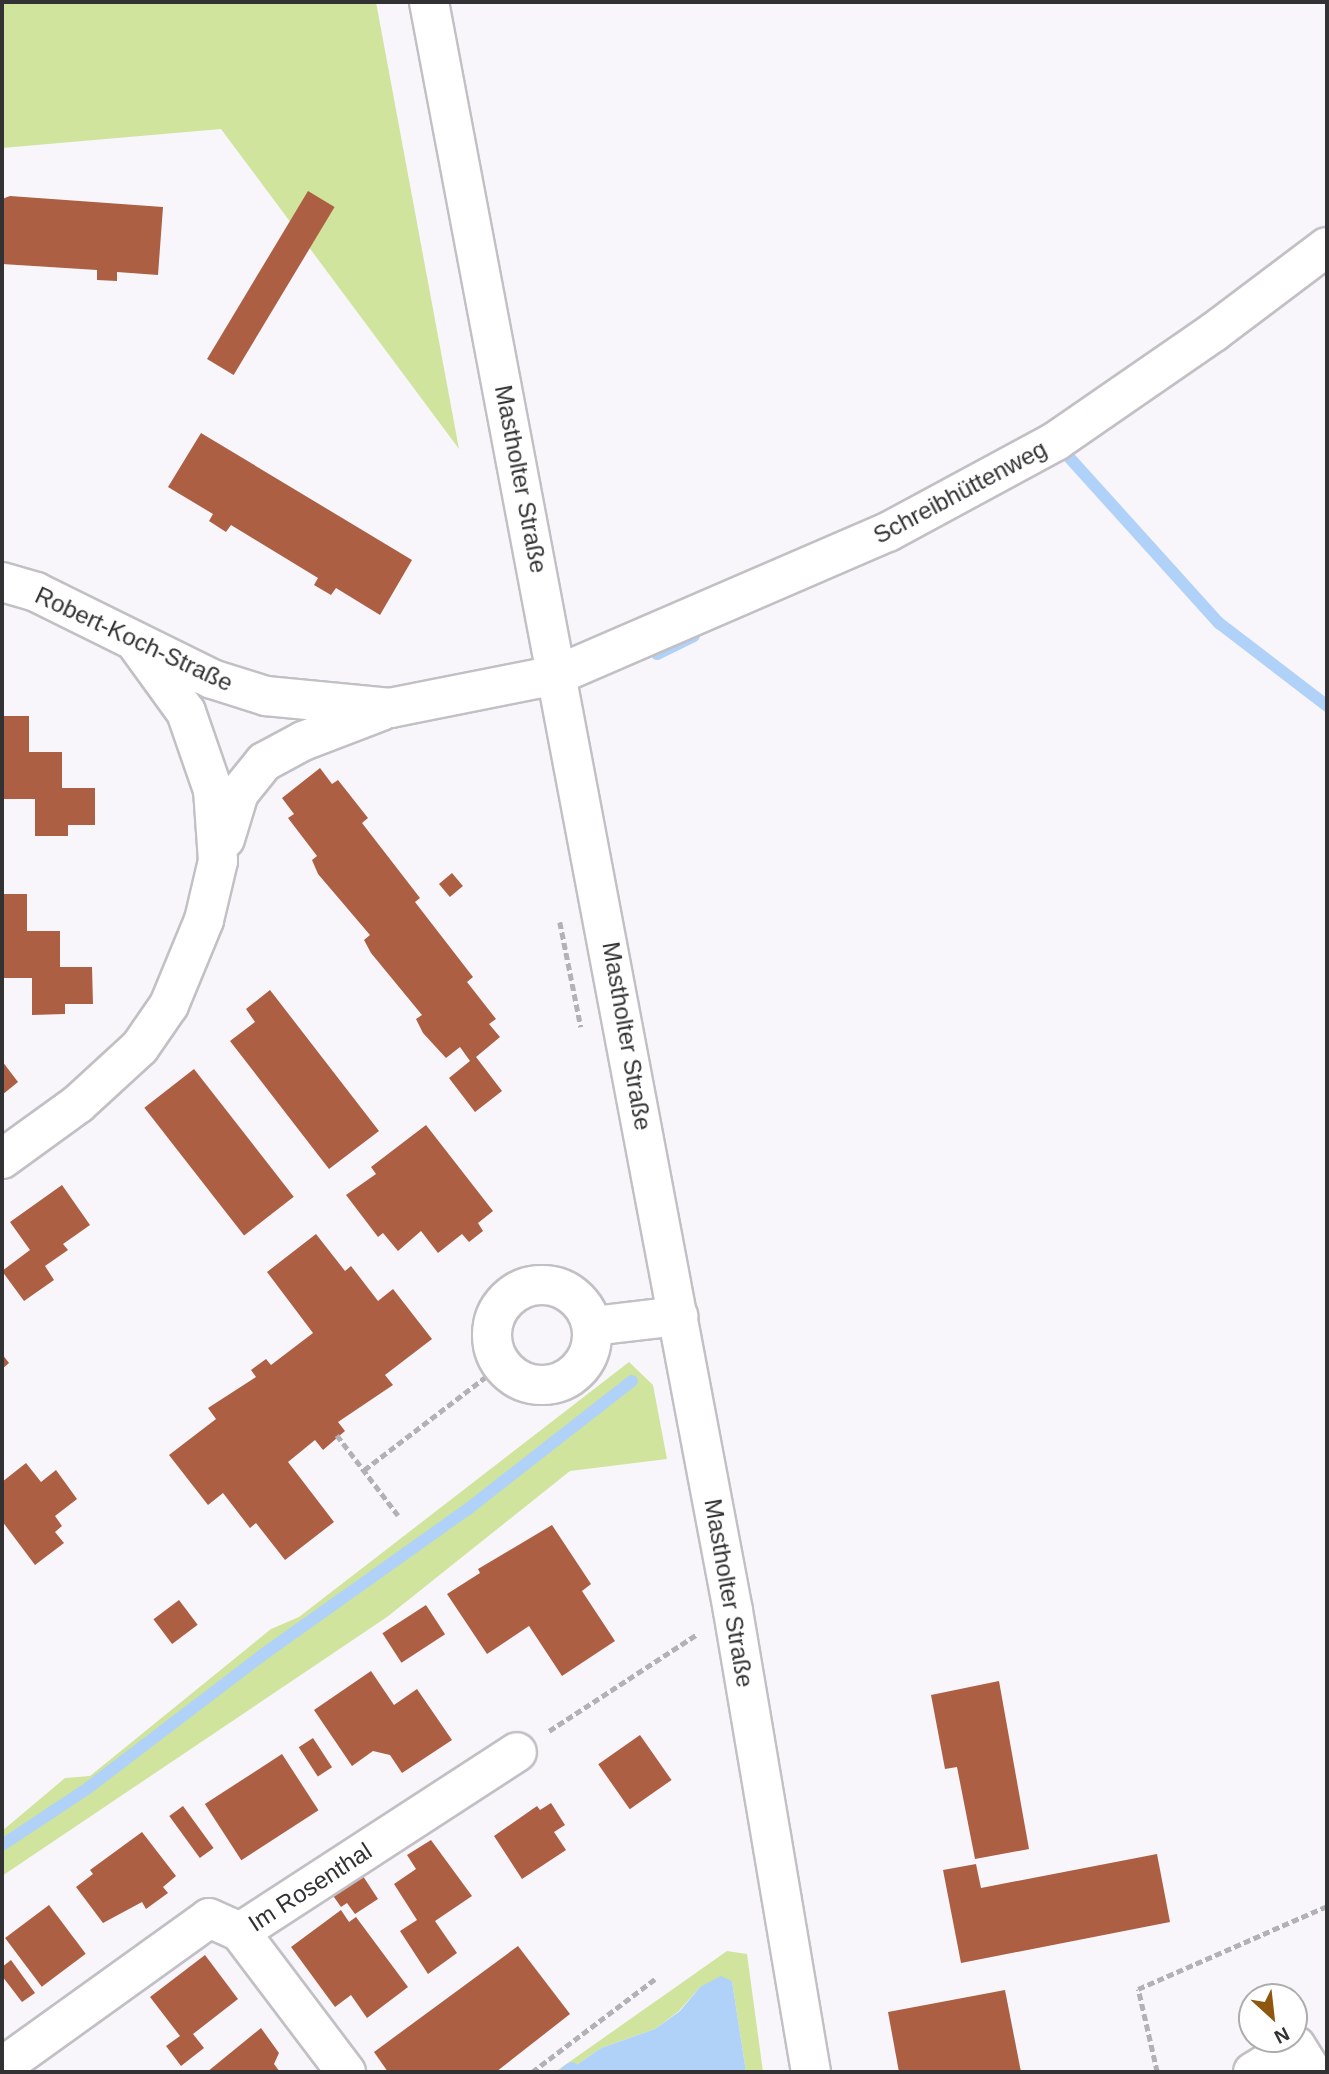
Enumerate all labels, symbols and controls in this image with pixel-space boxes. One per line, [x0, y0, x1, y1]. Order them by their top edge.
street label: Mastholter Straße [489, 383, 553, 575]
street label: Schreibhüttenweg [868, 434, 1052, 550]
street label: Robert-Koch-Straße [31, 581, 237, 697]
street label: Mastholter Straße [596, 940, 658, 1132]
street label: Mastholter Straße [698, 1497, 760, 1689]
street label: Im Rosenthal [243, 1836, 377, 1938]
north arrow [1238, 1983, 1308, 2053]
text: N [1271, 2023, 1293, 2048]

